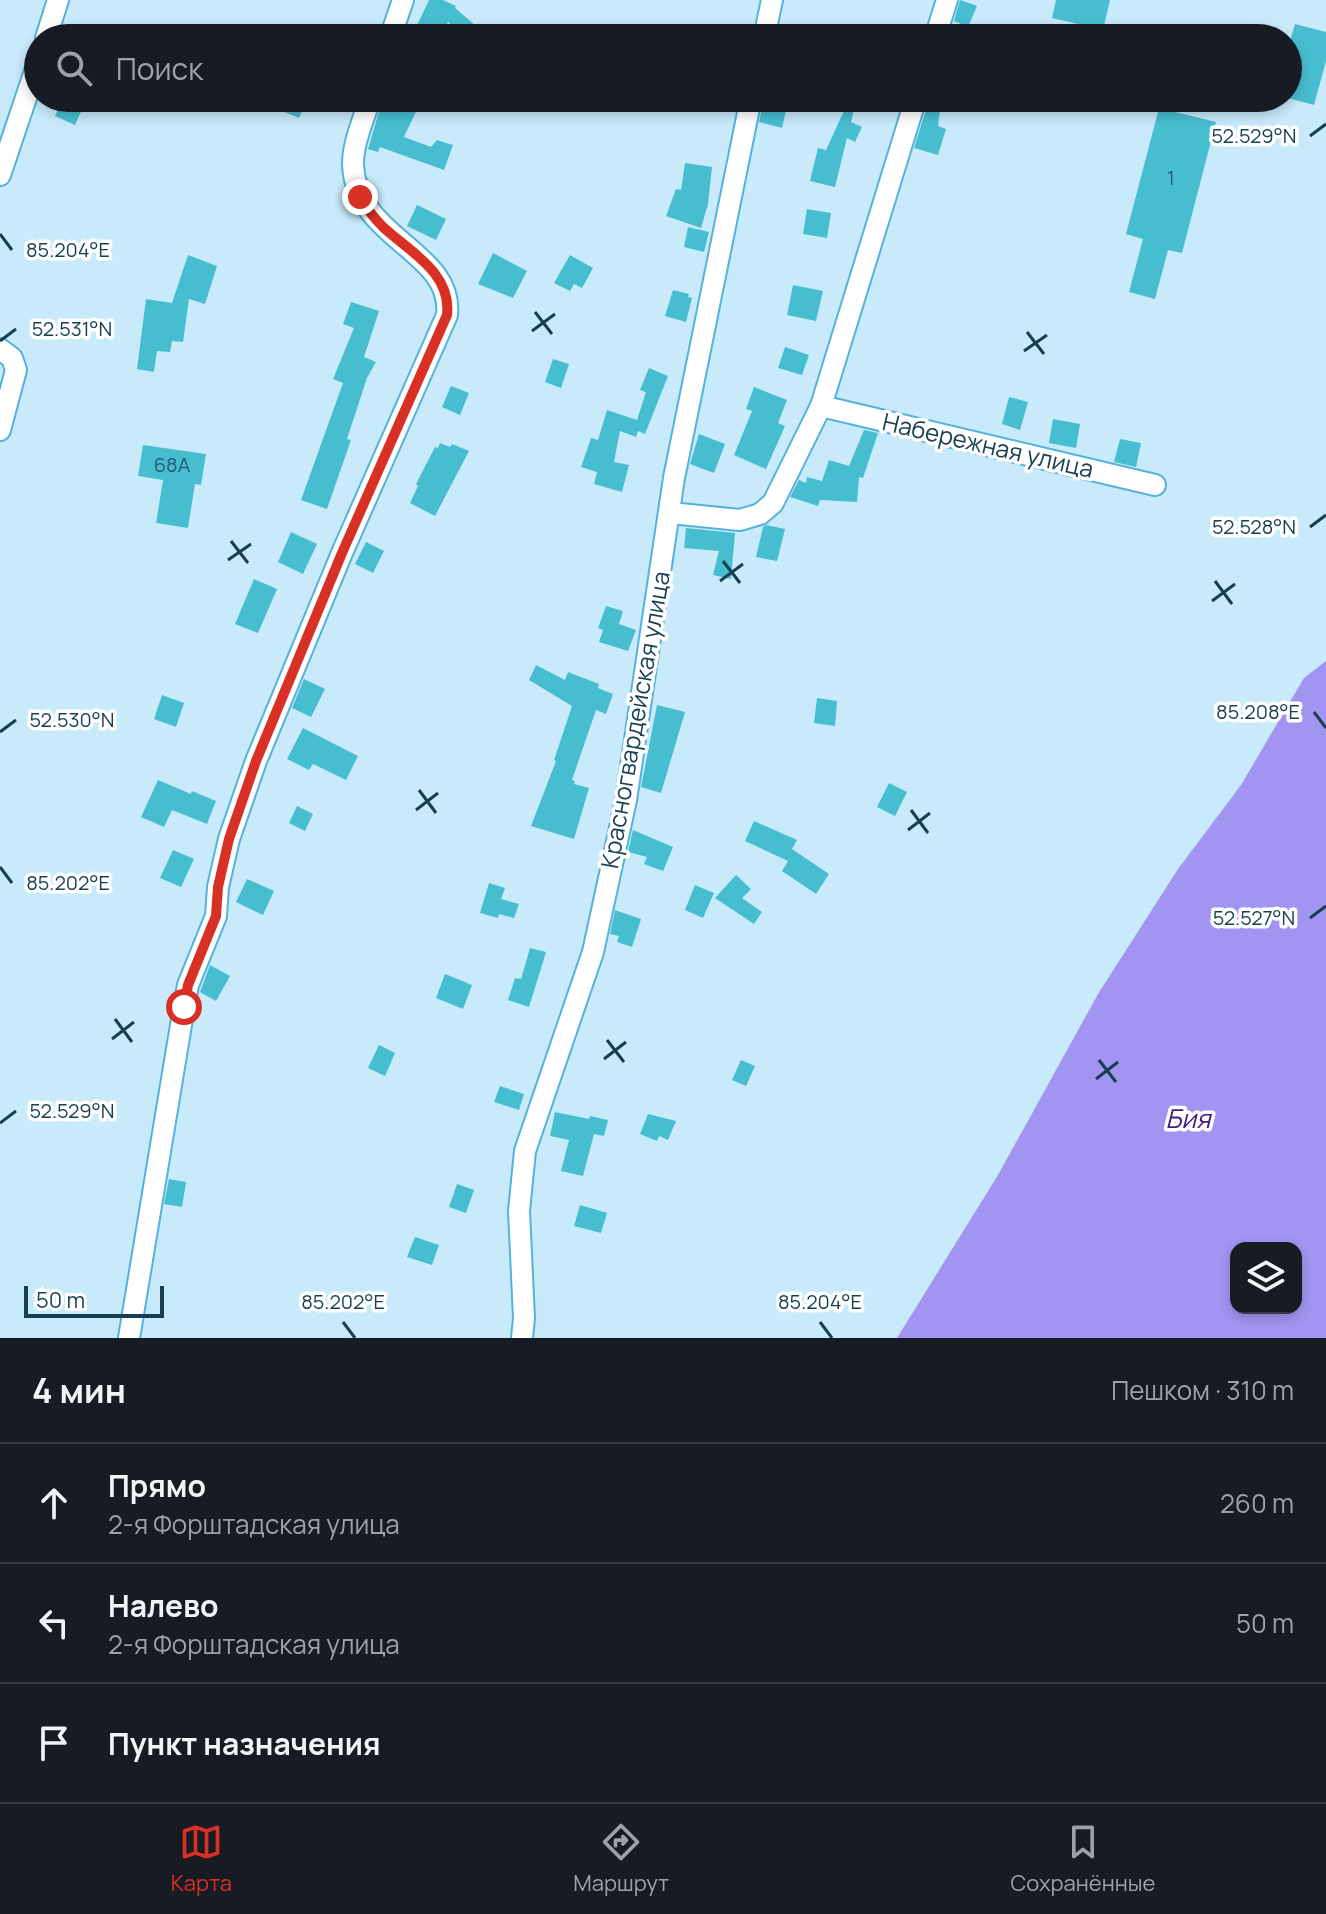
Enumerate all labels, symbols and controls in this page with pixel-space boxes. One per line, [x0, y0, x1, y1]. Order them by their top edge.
search box [24, 24, 1302, 112]
icon: search [52, 46, 96, 90]
text: Поиск [116, 48, 203, 89]
text: 52.529°N [1212, 122, 1296, 149]
house number: 1 [1167, 164, 1175, 191]
route end [342, 179, 378, 215]
text: 85.204°E [26, 236, 110, 263]
text: 52.531°N [32, 315, 112, 342]
street label: Набережная улица [880, 404, 1097, 485]
house number: 68А [154, 451, 191, 478]
text: 52.528°N [1212, 513, 1296, 540]
street label: Красногвардейская улица [592, 568, 677, 871]
text: 85.208°E [1216, 698, 1300, 725]
text: 52.530°N [30, 706, 114, 733]
text: 85.202°E [26, 869, 110, 896]
text: 52.527°N [1213, 904, 1295, 931]
route start [166, 989, 202, 1025]
text: 52.529°N [30, 1097, 114, 1124]
water label: Бия [1166, 1100, 1213, 1136]
map controls [1230, 1242, 1302, 1314]
button: layers [1230, 1242, 1302, 1314]
scale bar [24, 1282, 164, 1318]
text: 50 m [36, 1285, 85, 1315]
text: 85.202°E [301, 1288, 385, 1315]
text: 85.204°E [778, 1288, 862, 1315]
text: 4 мин [32, 1367, 126, 1413]
text: Пешком · 310 m [1111, 1372, 1294, 1408]
text: Прямо [108, 1465, 206, 1506]
icon: ahead [32, 1481, 76, 1525]
text: 260 m [1220, 1485, 1294, 1521]
text: 2-я Форштадская улица [108, 1506, 400, 1542]
text: Налево [108, 1585, 218, 1626]
icon: left [32, 1601, 76, 1645]
text: 50 m [1236, 1605, 1294, 1641]
text: 2-я Форштадская улица [108, 1626, 400, 1662]
icon: arrive [32, 1721, 76, 1765]
text: Пункт назначения [108, 1723, 381, 1764]
tab: Карта [171, 1820, 232, 1898]
tab: Маршрут [573, 1820, 669, 1898]
tab: Сохранённые [1010, 1820, 1155, 1898]

